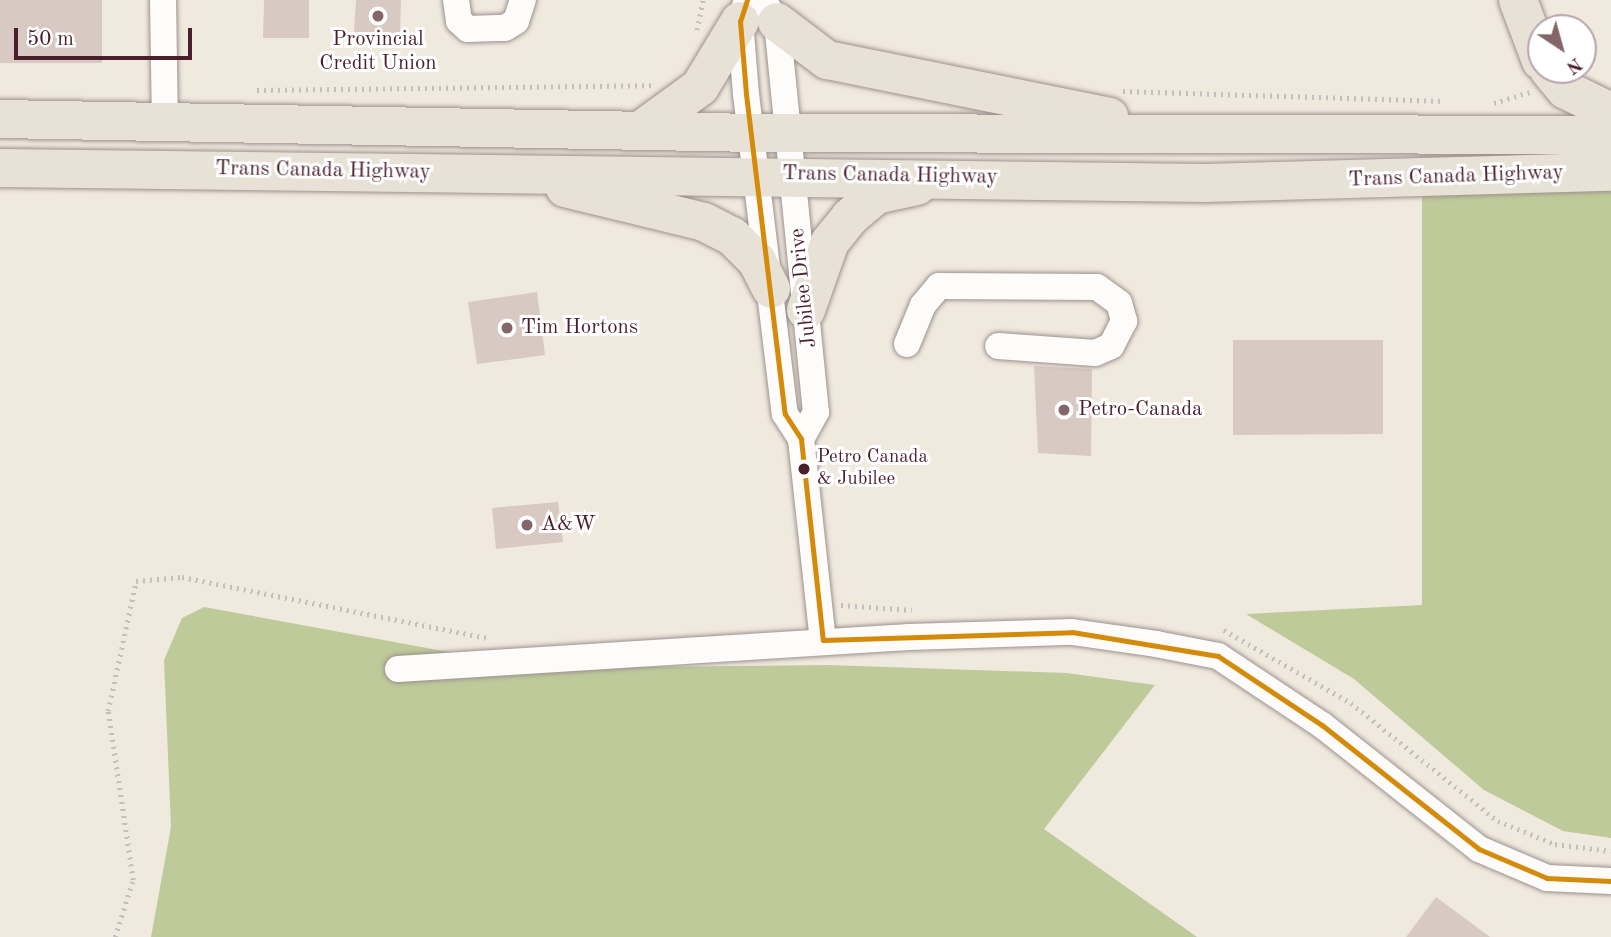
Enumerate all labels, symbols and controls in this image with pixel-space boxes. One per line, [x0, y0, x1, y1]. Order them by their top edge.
marker: Provincial Credit Union [370, 8, 386, 24]
scale bar [18, 14, 196, 58]
north arrow [1527, 14, 1597, 84]
place label: Provincial Credit Union [319, 27, 437, 77]
text: 50 m [27, 29, 74, 50]
text: N [1562, 53, 1585, 77]
street label: Trans Canada Highway [215, 157, 431, 185]
street label: Trans Canada Highway [1348, 161, 1564, 193]
street label: Trans Canada Highway [782, 162, 998, 190]
street label: Jubilee Drive [785, 227, 823, 349]
place label: Tim Hortons [521, 315, 638, 341]
marker: Tim Hortons [499, 320, 515, 336]
place label: Petro-Canada [1078, 397, 1202, 423]
marker: Petro-Canada [1056, 402, 1072, 418]
place label: Petro Canada & Jubilee [817, 447, 928, 491]
marker: Petro Canada & Jubilee [797, 462, 811, 476]
place label: A&W [541, 512, 596, 538]
marker: A&W [519, 517, 535, 533]

